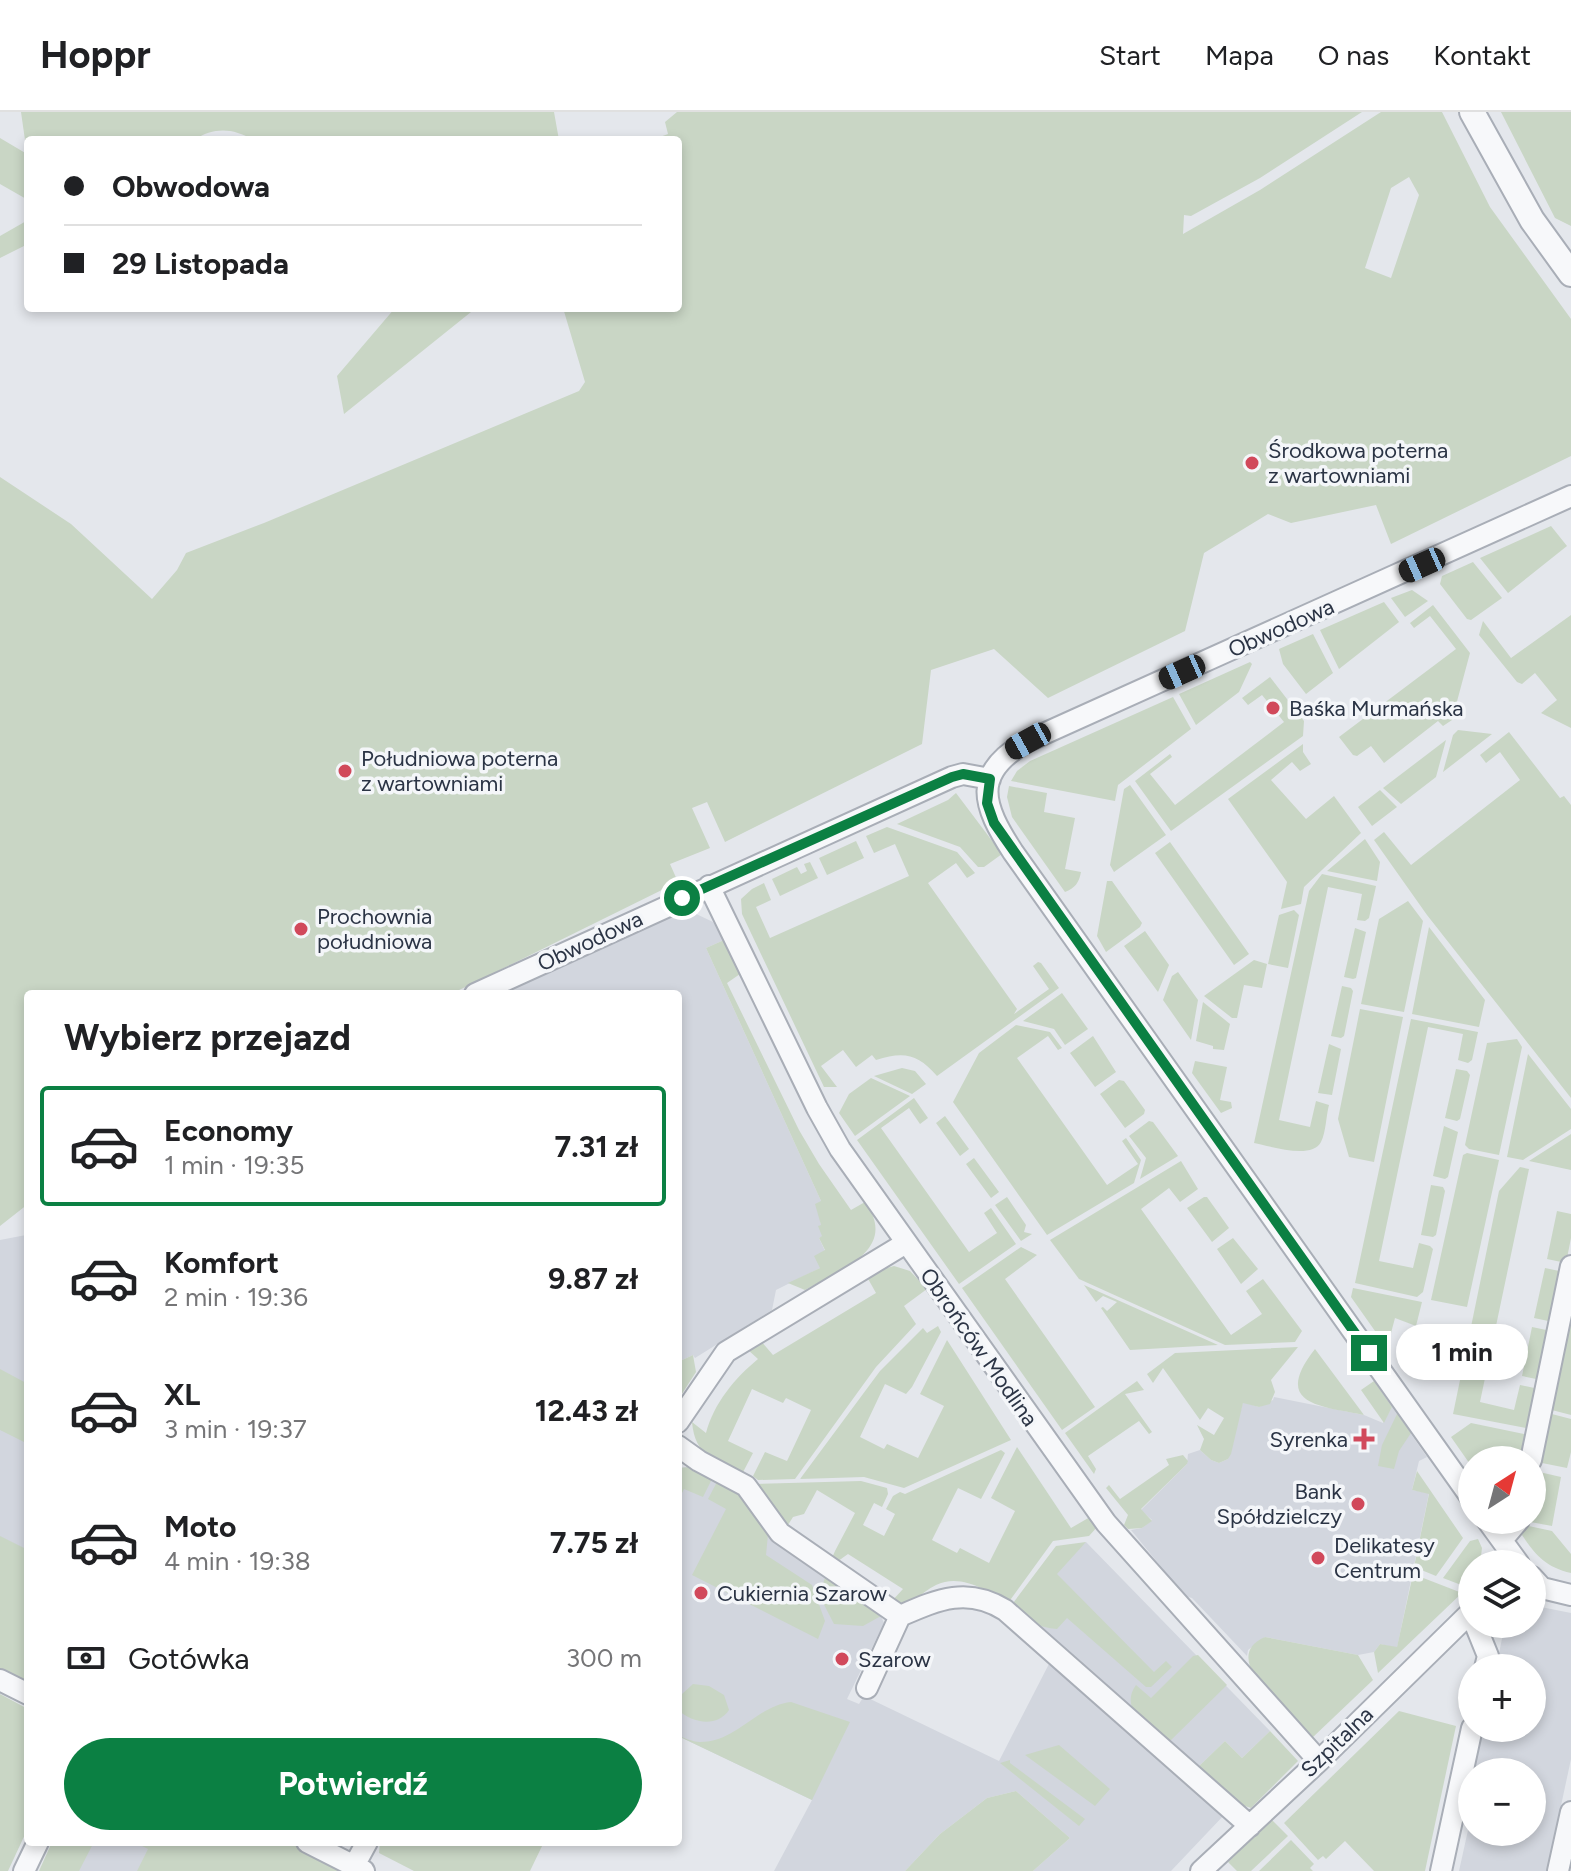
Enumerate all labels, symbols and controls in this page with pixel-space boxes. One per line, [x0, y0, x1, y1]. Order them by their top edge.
text: Hoppr [40, 32, 151, 78]
text: Start [1099, 38, 1161, 72]
text: Mapa [1205, 38, 1274, 72]
text: O nas [1318, 38, 1389, 72]
text: Kontakt [1433, 38, 1531, 72]
text: Obwodowa [112, 168, 270, 205]
text: 29 Listopada [112, 245, 289, 282]
place label: Środkowa poterna z wartowniami [1268, 437, 1448, 489]
marker: Środkowa poterna z wartowniami [1243, 454, 1261, 472]
car [1395, 544, 1449, 586]
street label: Obwodowa [1224, 593, 1338, 663]
car [1155, 651, 1209, 693]
place label: Baśka Murmańska [1289, 695, 1464, 722]
marker: Baśka Murmańska [1264, 699, 1282, 717]
car [1001, 719, 1055, 763]
place label: Południowa poterna z wartowniami [361, 745, 558, 797]
marker: Południowa poterna z wartowniami [336, 762, 354, 780]
route start [664, 880, 700, 916]
place label: Prochownia południowa [317, 903, 432, 955]
street label: Obwodowa [533, 905, 647, 977]
marker: Prochownia południowa [292, 920, 310, 938]
text: Wybierz przejazd [64, 1016, 351, 1059]
icon: car [68, 1110, 140, 1182]
text: Economy [164, 1112, 293, 1149]
text: 7.31 zł [555, 1128, 638, 1165]
text: 1 min · 19:35 [164, 1149, 304, 1181]
icon: car [68, 1242, 140, 1314]
text: Komfort [164, 1244, 279, 1281]
text: 9.87 zł [548, 1260, 638, 1297]
street label: Obrońców Modlina [914, 1263, 1044, 1431]
text: 2 min · 19:36 [164, 1281, 308, 1313]
callout: 1 min [1397, 1325, 1529, 1381]
route end [1351, 1335, 1387, 1371]
text: 1 min [1431, 1336, 1493, 1368]
icon: car [68, 1374, 140, 1446]
text: XL [164, 1376, 200, 1413]
text: 12.43 zł [535, 1392, 638, 1429]
text: 3 min · 19:37 [164, 1413, 307, 1445]
place label: Syrenka [1270, 1426, 1348, 1453]
marker: Syrenka [1355, 1430, 1373, 1448]
north arrow [1458, 1446, 1546, 1534]
map controls [1458, 1446, 1546, 1846]
place label: Bank Spółdzielczy [1217, 1478, 1342, 1530]
marker: Bank Spółdzielczy [1349, 1495, 1367, 1513]
icon: car [68, 1506, 140, 1578]
text: Moto [164, 1508, 236, 1545]
text: 7.75 zł [550, 1524, 638, 1561]
place label: Delikatesy Centrum [1334, 1532, 1435, 1584]
text: 4 min · 19:38 [164, 1545, 311, 1577]
marker: Delikatesy Centrum [1309, 1549, 1327, 1567]
button: layers [1458, 1550, 1546, 1638]
place label: Cukiernia Szarow [717, 1580, 888, 1607]
marker: Cukiernia Szarow [692, 1584, 710, 1602]
icon: cash [64, 1636, 108, 1680]
text: Gotówka [128, 1640, 250, 1677]
text: 300 m [566, 1642, 642, 1674]
place label: Szarow [858, 1646, 931, 1673]
marker: Szarow [833, 1650, 851, 1668]
button: + [1458, 1654, 1546, 1742]
street label: Szpitalna [1295, 1701, 1379, 1783]
button: Potwierdź [64, 1738, 642, 1830]
button: − [1458, 1758, 1546, 1846]

